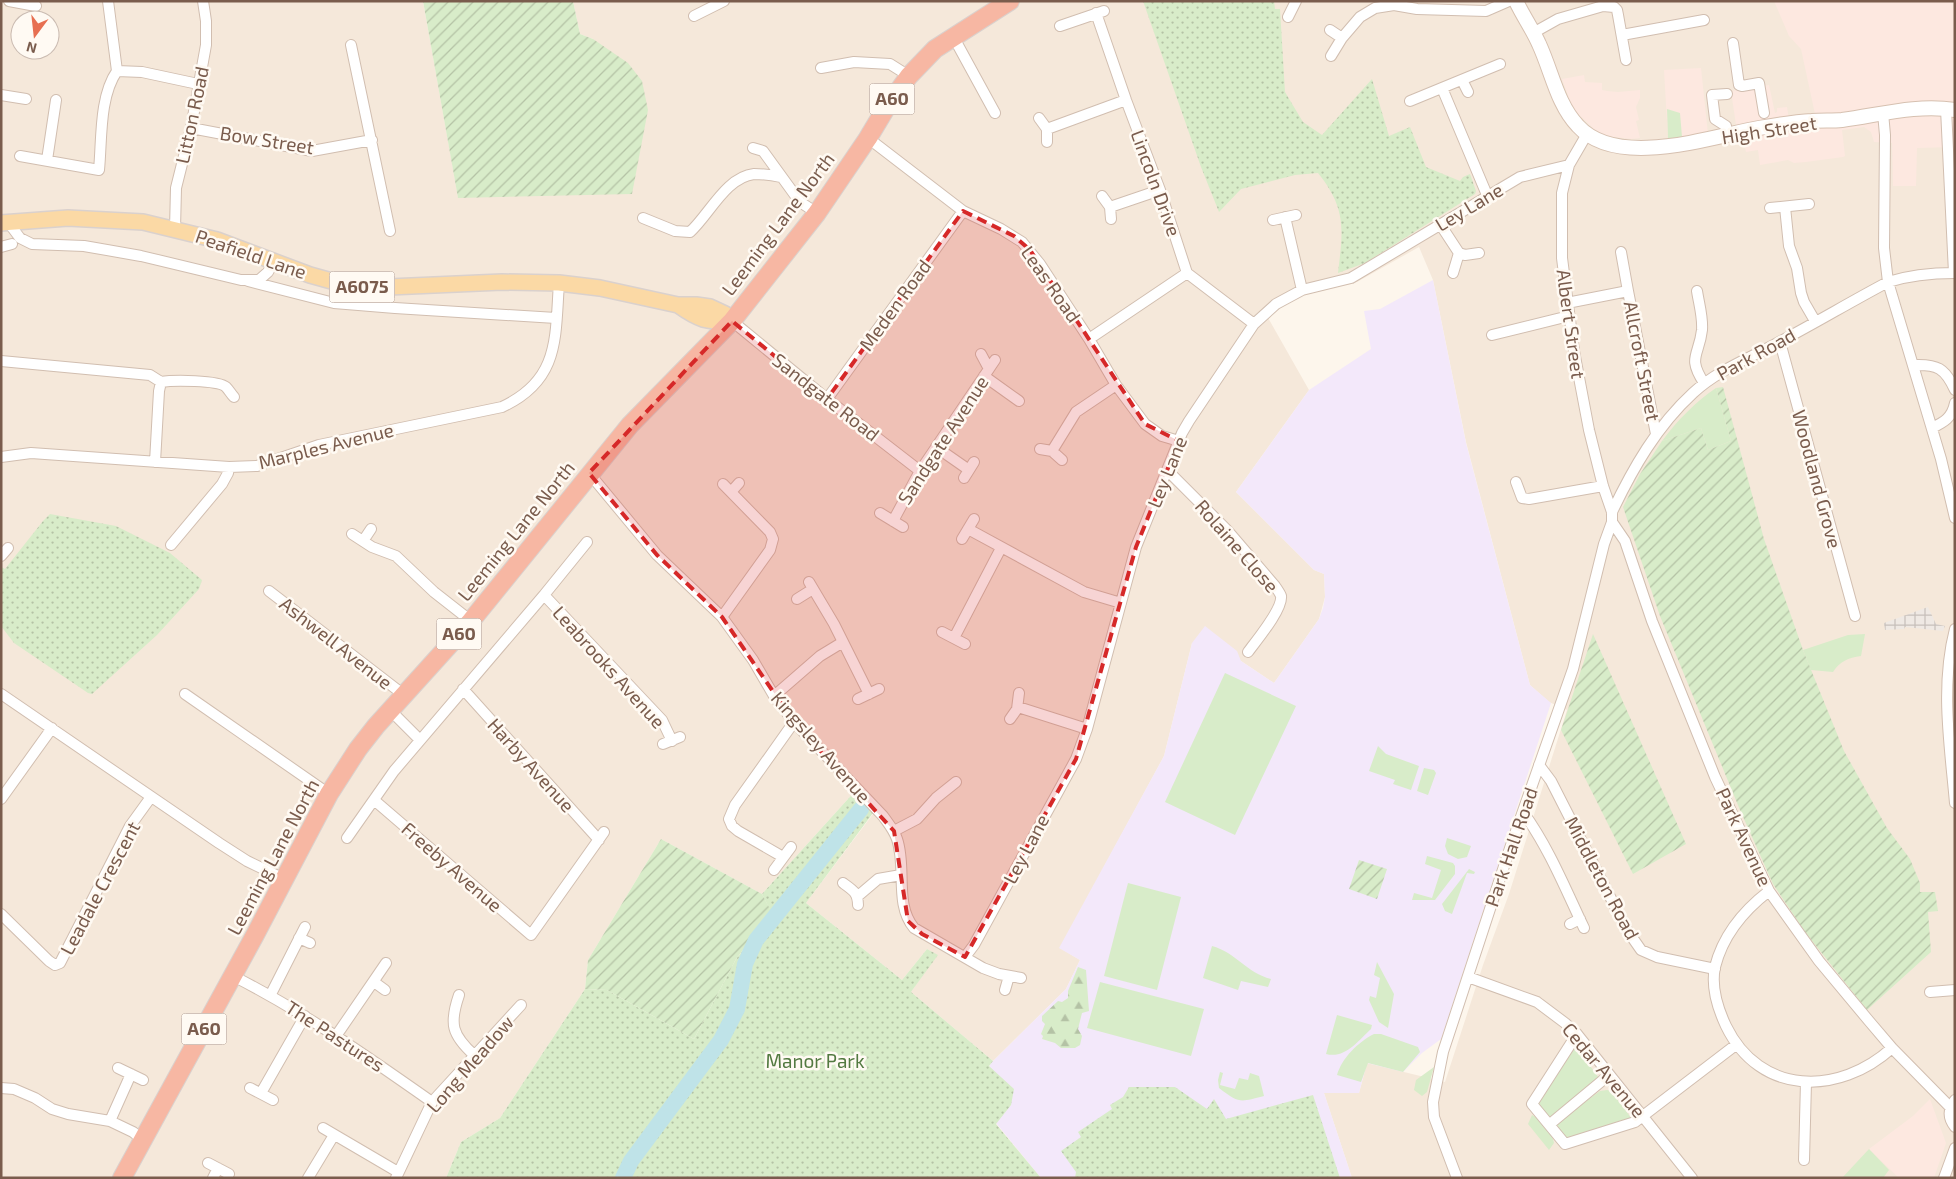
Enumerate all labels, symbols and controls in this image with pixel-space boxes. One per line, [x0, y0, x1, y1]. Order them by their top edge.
north arrow [10, 10, 60, 60]
text: N [24, 39, 39, 58]
street label: Litton Road [170, 64, 213, 166]
road number: A60 [870, 84, 914, 115]
street label: High Street [1720, 111, 1818, 148]
street label: Bow Street [218, 121, 316, 158]
street label: Lincoln Drive [1127, 127, 1186, 239]
street label: Leeming Lane North [716, 148, 839, 300]
street label: Ley Lane [1431, 177, 1507, 236]
street label: Peafield Lane [193, 224, 310, 283]
street label: Leas Road [1017, 241, 1086, 326]
street label: Meden Road [854, 255, 935, 355]
street label: Albert Street [1552, 268, 1591, 380]
road number: A6075 [330, 272, 394, 302]
street label: Allcroft Street [1620, 299, 1665, 423]
street label: Park Road [1712, 322, 1799, 385]
street label: Sandgate Road [768, 348, 884, 445]
street label: Sandgate Avenue [892, 371, 993, 508]
street label: Woodland Grove [1788, 407, 1847, 551]
street label: Marples Avenue [256, 418, 396, 473]
street label: Ley Lane [1142, 433, 1191, 511]
street label: Leeming Lane North [452, 456, 579, 605]
street label: Rolaine Close [1191, 494, 1284, 597]
street label: Ashwell Avenue [275, 592, 397, 694]
street label: Leabrooks Avenue [548, 601, 670, 733]
road number: A60 [436, 618, 482, 650]
street label: Kingsley Avenue [767, 686, 876, 807]
street label: Harby Avenue [483, 713, 580, 816]
street label: Leeming Lane North [222, 775, 323, 939]
street label: Park Hall Road [1479, 784, 1542, 910]
street label: Park Avenue [1712, 784, 1777, 890]
street label: Ley Lane [998, 810, 1053, 887]
street label: Middleton Road [1560, 812, 1645, 943]
street label: Leadale Crescent [55, 817, 144, 958]
street label: Freeby Avenue [397, 817, 507, 916]
street label: The Pastures [282, 995, 389, 1076]
street label: Long Meadow [421, 1010, 518, 1117]
road number: A60 [182, 1014, 226, 1044]
street label: Cedar Avenue [1558, 1017, 1651, 1122]
park label: Manor Park [765, 1049, 865, 1072]

